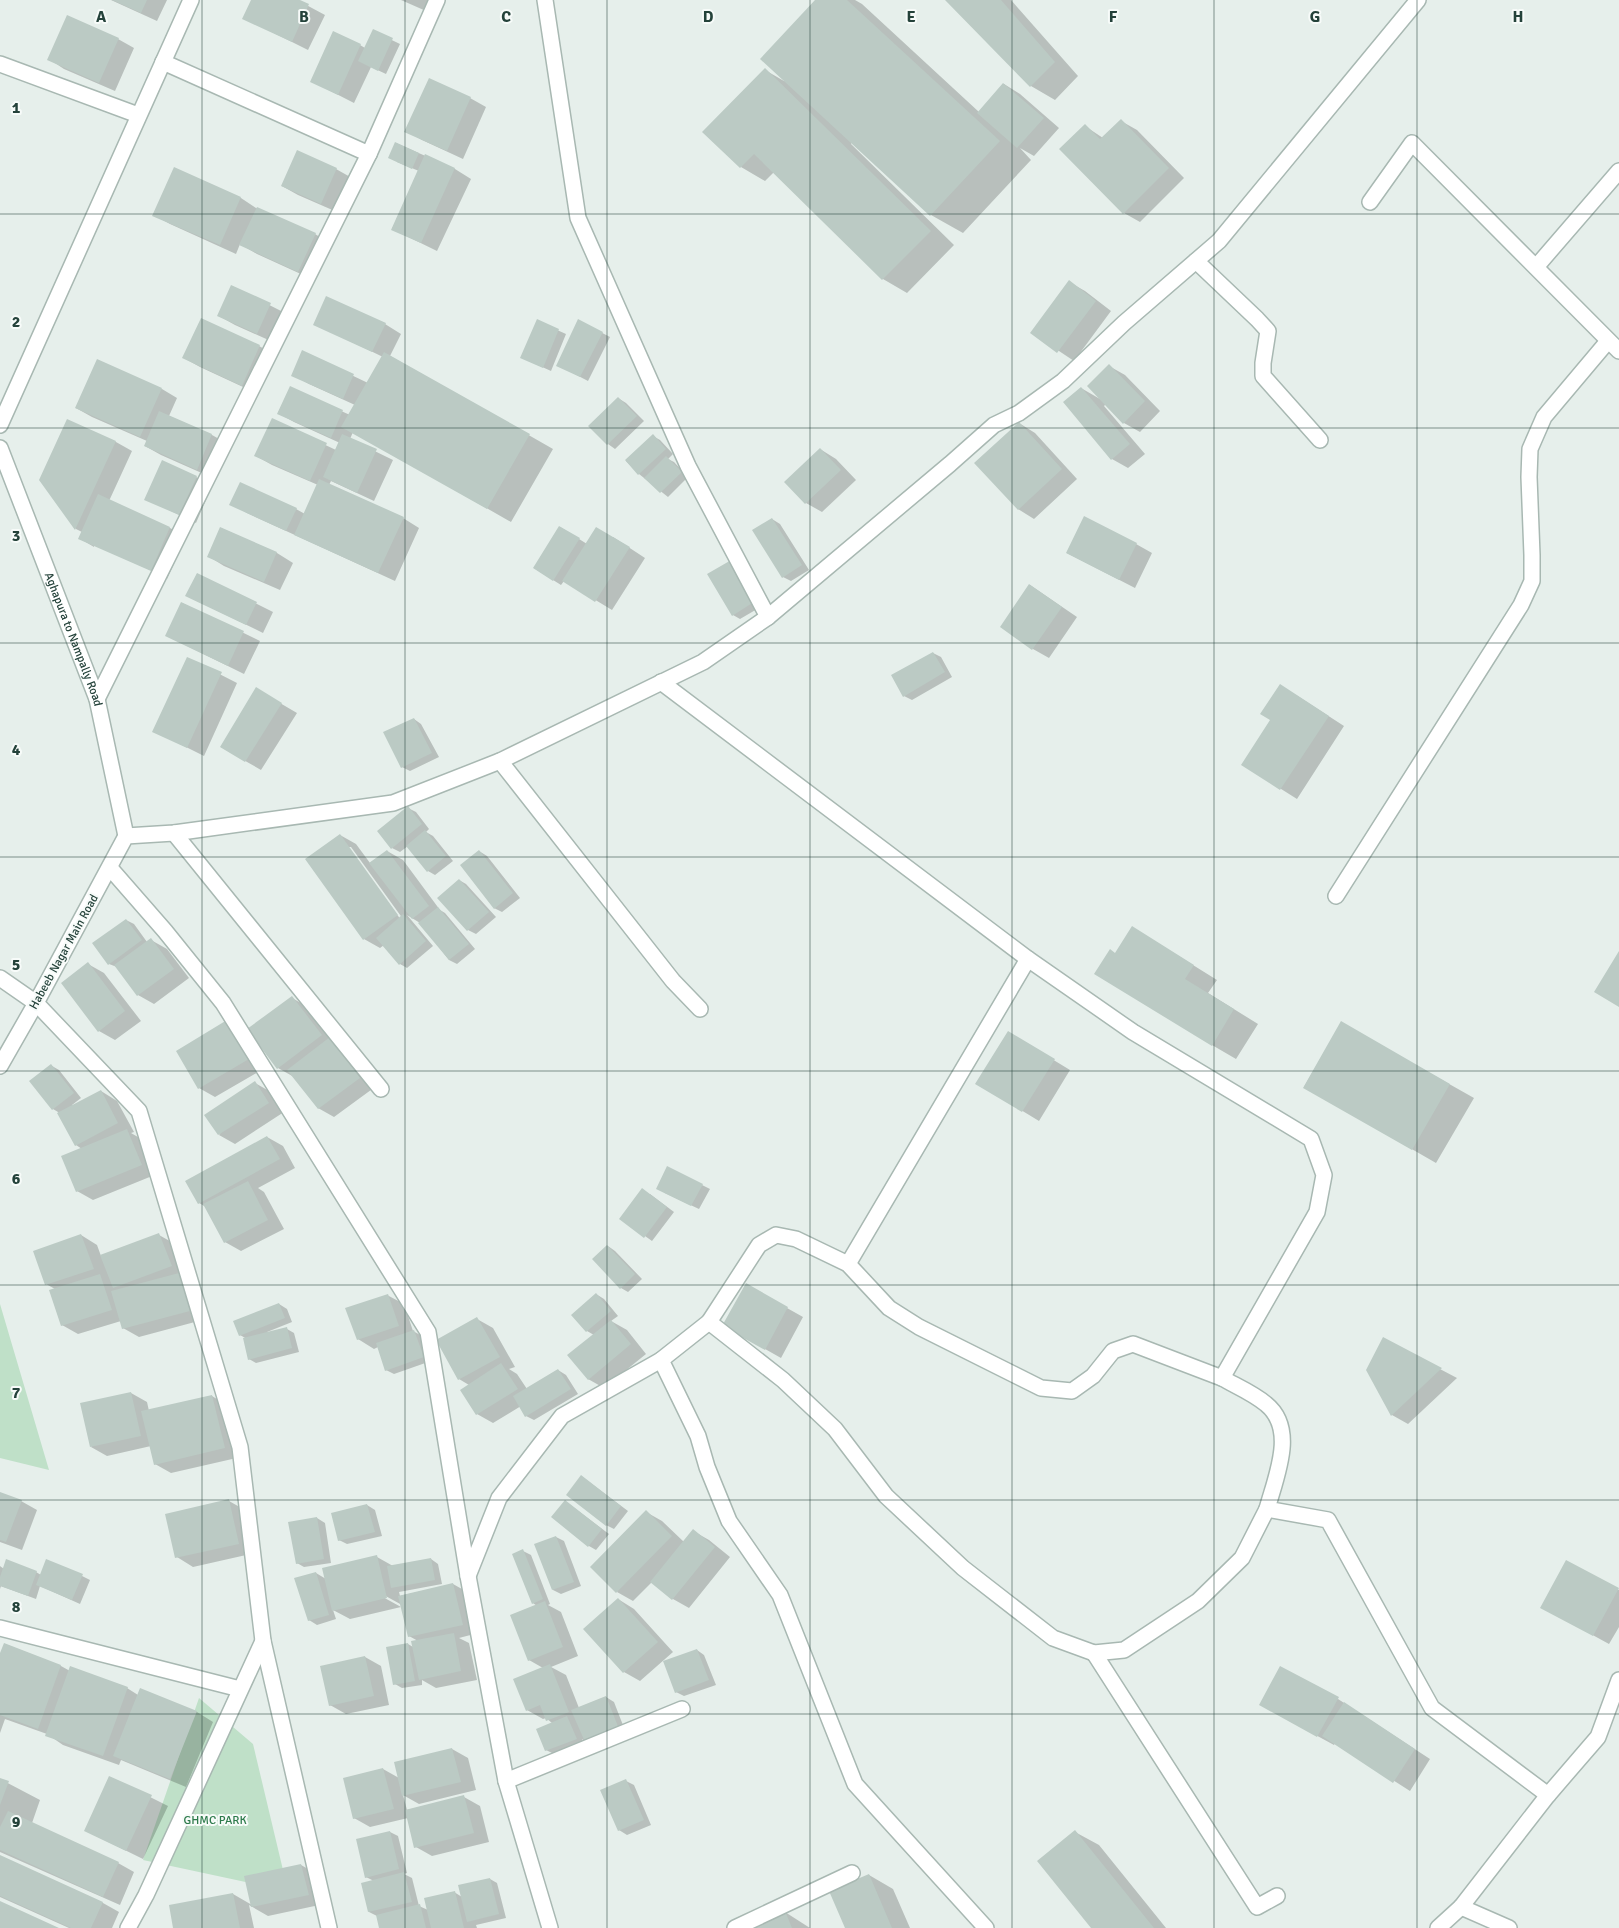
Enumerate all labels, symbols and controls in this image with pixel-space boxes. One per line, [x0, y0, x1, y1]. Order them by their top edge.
text: A [96, 7, 107, 27]
text: B [299, 7, 309, 27]
text: C [501, 7, 511, 27]
text: D [703, 7, 714, 27]
text: E [906, 7, 916, 27]
text: F [1109, 7, 1118, 27]
text: G [1310, 7, 1320, 27]
text: H [1513, 7, 1523, 27]
text: 1 [12, 98, 21, 118]
text: 2 [12, 312, 20, 332]
text: 3 [12, 526, 20, 546]
street label: Aghapura to Nampally Road [41, 570, 106, 707]
text: 4 [12, 740, 21, 760]
street label: Habeeb Nagar Main Road [26, 892, 102, 1012]
text: 5 [12, 955, 20, 975]
text: 6 [12, 1169, 21, 1189]
text: 7 [12, 1383, 21, 1403]
text: 8 [12, 1597, 21, 1617]
text: 9 [12, 1812, 21, 1832]
park label: GHMC PARK [183, 1813, 247, 1828]

